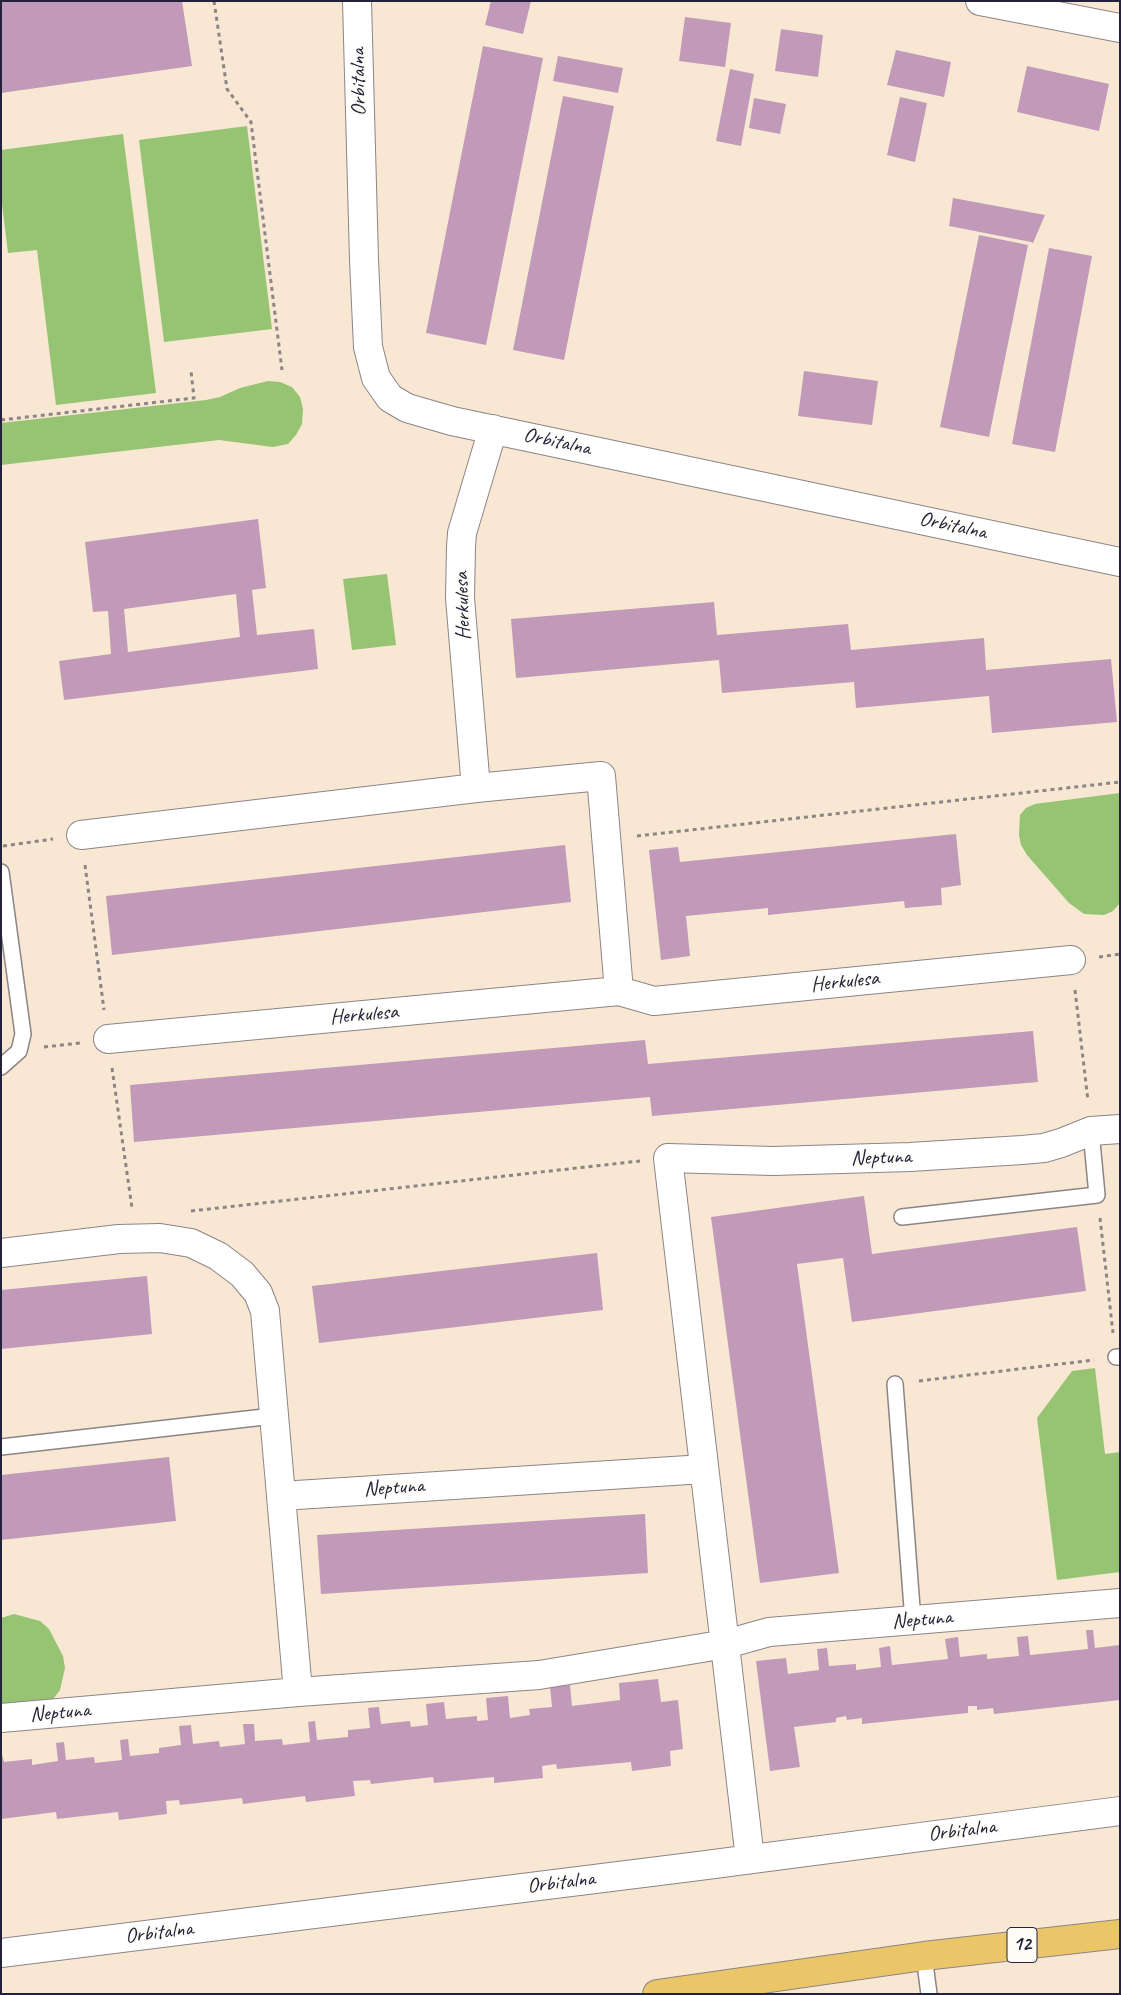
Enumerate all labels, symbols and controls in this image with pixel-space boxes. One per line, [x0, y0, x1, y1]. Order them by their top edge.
street label: Orbitalna [346, 48, 372, 116]
street label: Orbitalna [521, 423, 593, 461]
street label: Orbitalna [917, 507, 989, 545]
street label: Herkulesa [449, 571, 477, 641]
street label: Herkulesa [810, 966, 880, 998]
street label: Herkulesa [329, 999, 399, 1031]
street label: Neptuna [850, 1144, 912, 1172]
street label: Neptuna [363, 1473, 425, 1503]
street label: Neptuna [891, 1605, 953, 1635]
street label: Neptuna [29, 1698, 91, 1728]
street label: Orbitalna [927, 1814, 997, 1848]
street label: Orbitalna [526, 1866, 596, 1900]
street label: Orbitalna [124, 1916, 194, 1950]
road number: 12 [1007, 1928, 1037, 1962]

